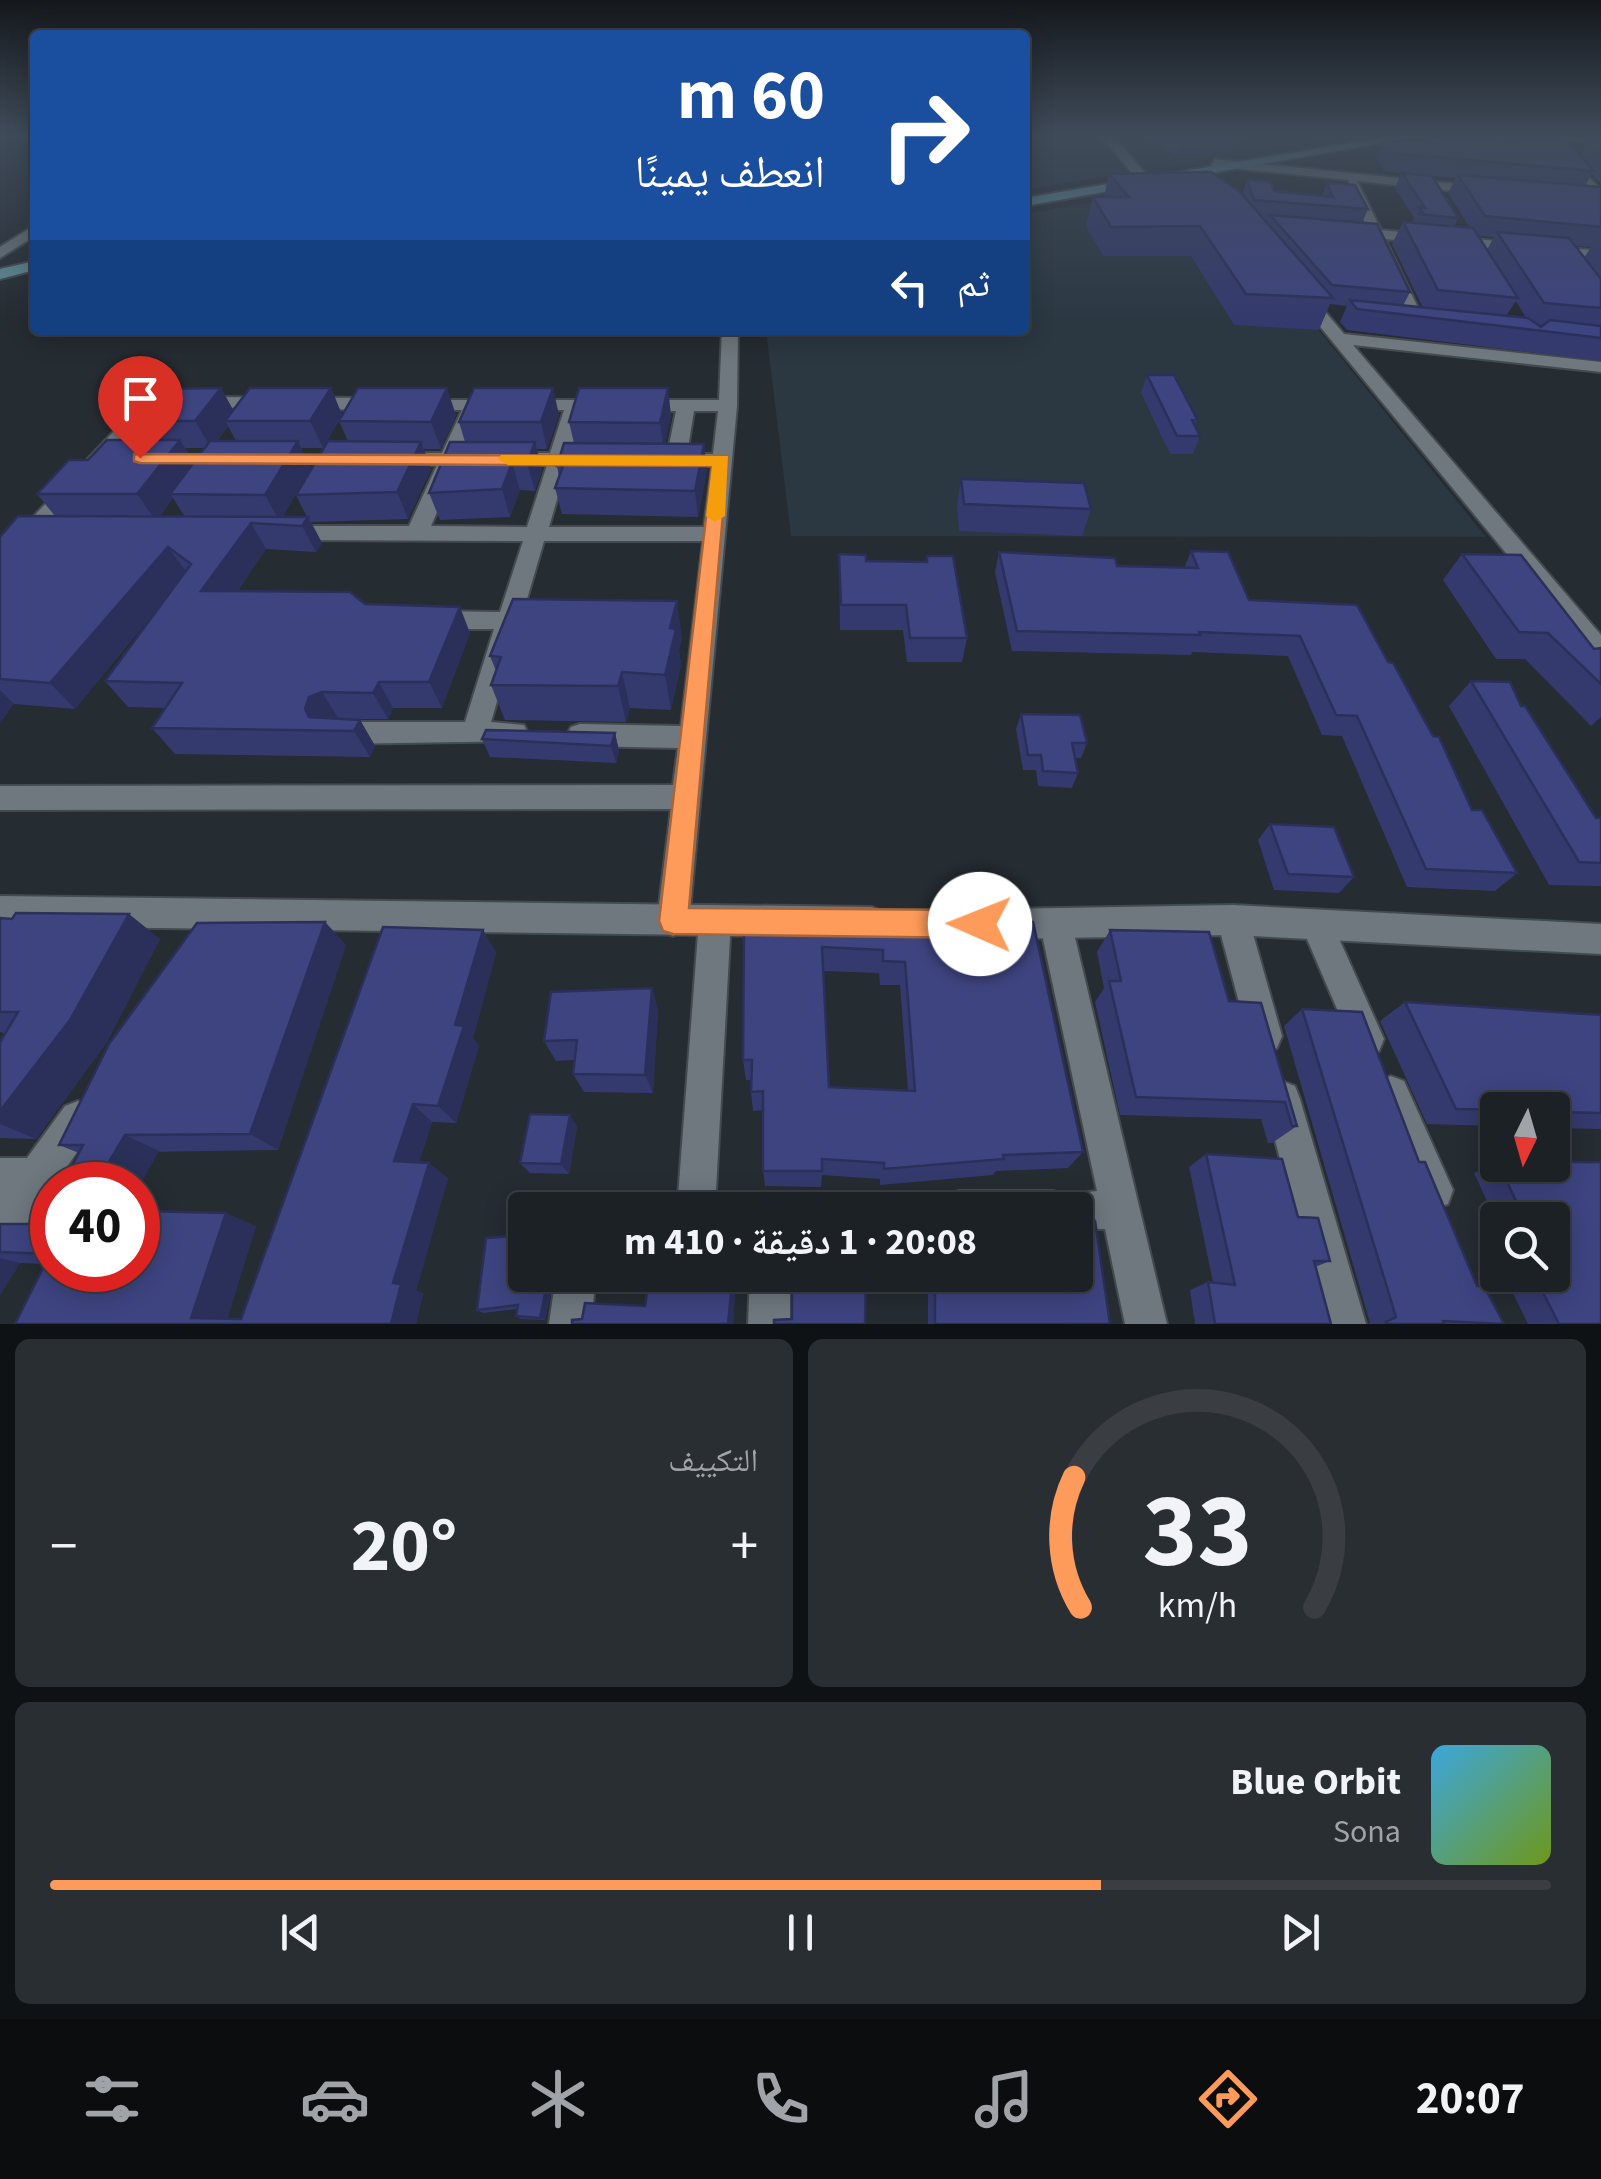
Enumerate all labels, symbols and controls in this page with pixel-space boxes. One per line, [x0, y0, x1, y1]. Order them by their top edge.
text: 60 m [677, 46, 825, 146]
icon: right [860, 70, 990, 200]
text: انعطف يمينًا [634, 141, 825, 205]
text: ثم [957, 257, 990, 311]
icon: left [882, 260, 937, 315]
pin [98, 356, 183, 459]
icon: arrive [113, 371, 168, 426]
position arrow [928, 872, 1032, 976]
north arrow [1480, 1092, 1570, 1182]
map controls [1480, 1092, 1570, 1292]
speed limit sign: 40 [30, 1162, 160, 1292]
button: search [1480, 1202, 1570, 1292]
text: 20:08 · 1 دقيقة · 410 m [624, 1215, 977, 1269]
text: التكييف [668, 1438, 758, 1484]
text: 33 [1142, 1459, 1252, 1607]
text: 20° [351, 1493, 457, 1600]
text: − [50, 1508, 77, 1586]
text: + [731, 1508, 758, 1586]
text: km/h [1157, 1580, 1237, 1631]
text: Blue Orbit [1230, 1755, 1401, 1809]
text: Sona [1333, 1809, 1401, 1855]
icon: previous [273, 1905, 328, 1960]
icon: pause [773, 1905, 828, 1960]
icon: next [1273, 1905, 1328, 1960]
icon: filters [77, 2064, 147, 2134]
icon: car [300, 2064, 370, 2134]
icon: climate [523, 2064, 593, 2134]
icon: phone [746, 2064, 816, 2134]
icon: music [969, 2064, 1039, 2134]
icon: directions [1193, 2064, 1263, 2134]
text: 20:07 [1416, 2067, 1524, 2131]

